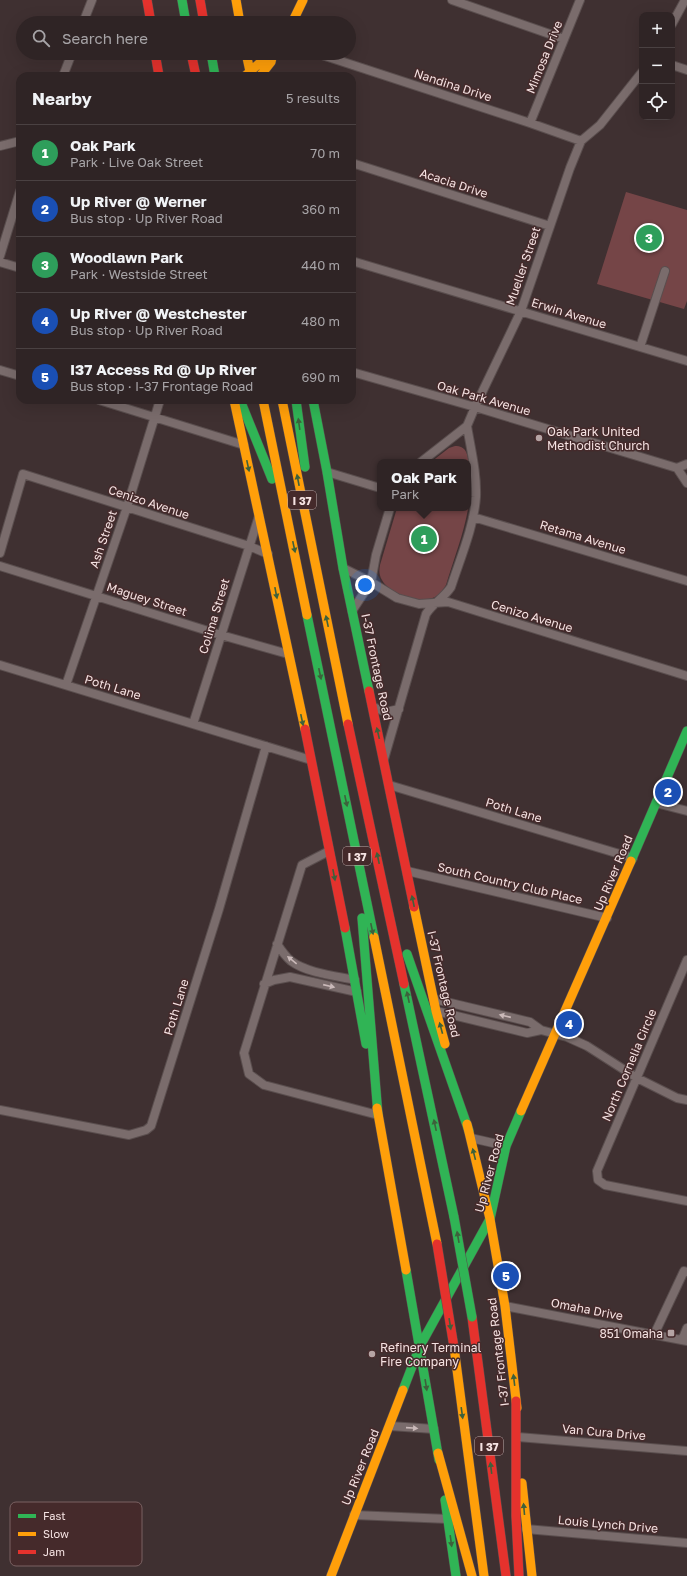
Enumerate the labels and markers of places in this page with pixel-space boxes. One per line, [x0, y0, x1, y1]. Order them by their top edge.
pin: 3 [636, 223, 662, 253]
place label: Oak Park United Methodist Church [547, 424, 650, 453]
marker: Oak Park United Methodist Church [534, 433, 544, 443]
pin: 1 [411, 524, 437, 554]
pin: 2 [655, 777, 681, 807]
pin: 4 [556, 1009, 582, 1039]
pin: 5 [493, 1261, 519, 1291]
place label: 851 Omaha [599, 1326, 663, 1341]
marker: 851 Omaha [666, 1328, 676, 1338]
place label: Refinery Terminal Fire Company [380, 1340, 482, 1369]
marker: Refinery Terminal Fire Company [367, 1349, 377, 1359]

